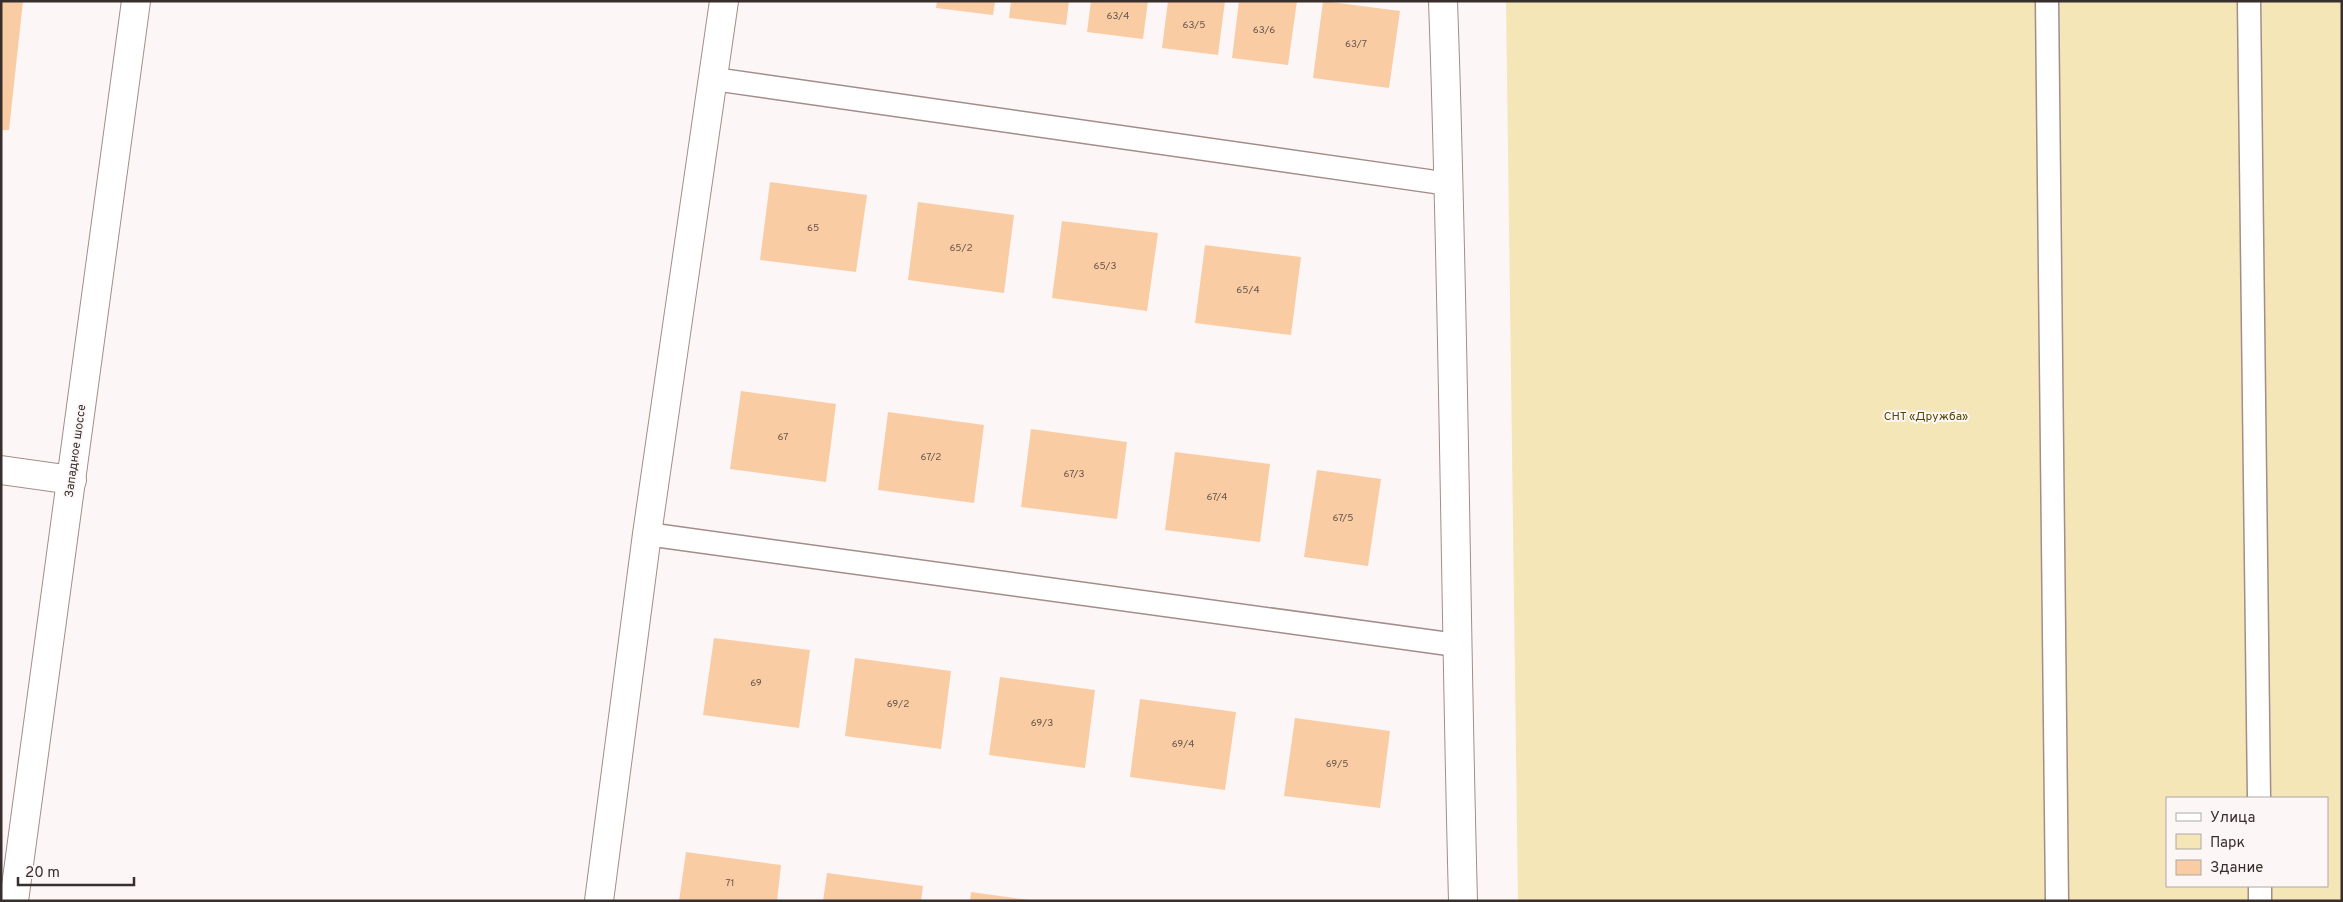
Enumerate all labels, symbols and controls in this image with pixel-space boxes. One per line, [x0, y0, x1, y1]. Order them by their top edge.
house number: 63/4 [1107, 10, 1129, 23]
house number: 63/5 [1183, 19, 1205, 32]
house number: 63/6 [1253, 24, 1275, 37]
house number: 63/7 [1345, 38, 1367, 51]
house number: 65 [807, 222, 819, 235]
house number: 65/2 [949, 242, 973, 255]
house number: 65/3 [1093, 260, 1117, 273]
house number: 65/4 [1236, 284, 1260, 297]
street label: Западное шоссе [62, 403, 90, 499]
park label: СНТ «Дружба» [1884, 409, 1968, 425]
house number: 67 [778, 431, 789, 444]
house number: 67/2 [921, 451, 941, 464]
house number: 67/3 [1064, 468, 1084, 481]
house number: 67/4 [1206, 491, 1228, 504]
house number: 67/5 [1332, 512, 1354, 525]
house number: 69 [750, 677, 762, 690]
house number: 69/2 [887, 698, 909, 711]
house number: 69/3 [1031, 717, 1053, 730]
house number: 69/4 [1172, 738, 1194, 751]
house number: 69/5 [1326, 758, 1348, 771]
legend [2166, 797, 2328, 887]
text: Улица [2210, 809, 2255, 828]
text: Парк [2210, 834, 2245, 853]
scale bar [18, 854, 134, 886]
text: Здание [2210, 859, 2263, 878]
text: 20 m [25, 864, 60, 883]
house number: 71 [725, 877, 735, 890]

